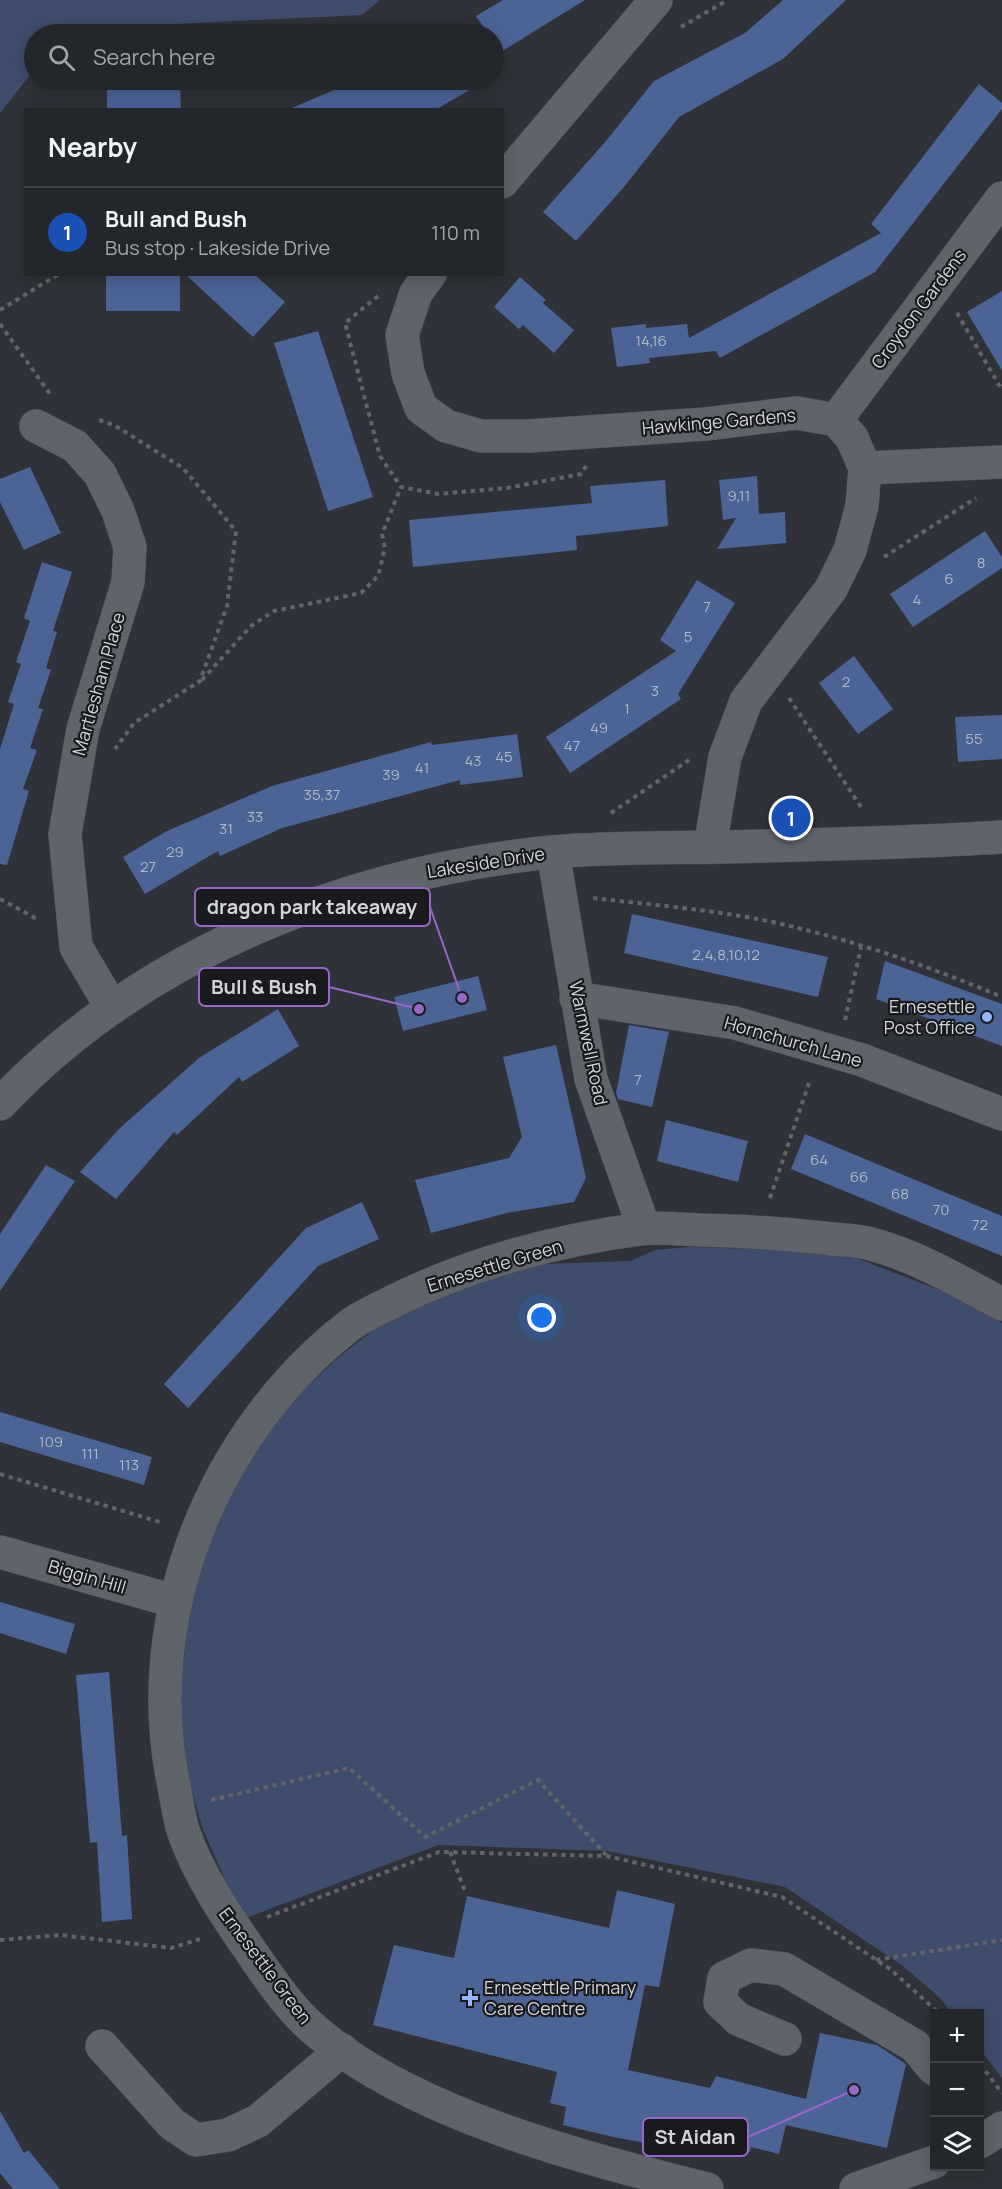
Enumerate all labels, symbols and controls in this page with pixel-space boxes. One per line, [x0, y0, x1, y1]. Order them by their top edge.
search box [24, 24, 504, 90]
icon: search [45, 41, 78, 74]
text: Search here [93, 42, 215, 72]
text: Nearby [48, 129, 137, 165]
text: Bull and Bush [105, 204, 247, 234]
text: 1 [63, 219, 72, 246]
text: 110 m [431, 219, 480, 246]
text: Bus stop · Lakeside Drive [105, 234, 330, 261]
street label: Croydon Gardens [865, 244, 971, 373]
house number: 14,16 [635, 330, 667, 351]
street label: Hawkinge Gardens [641, 402, 797, 440]
house number: 9,11 [728, 485, 750, 506]
house number: 8 [977, 552, 985, 573]
house number: 6 [944, 568, 954, 589]
house number: 4 [913, 589, 922, 610]
house number: 7 [703, 596, 711, 617]
street label: Martlesham Place [66, 609, 130, 758]
house number: 5 [684, 626, 692, 647]
house number: 2 [842, 671, 850, 692]
house number: 3 [651, 680, 659, 701]
house number: 1 [624, 698, 630, 719]
house number: 49 [590, 717, 608, 738]
house number: 55 [965, 728, 983, 749]
house number: 47 [564, 735, 580, 756]
house number: 45 [495, 746, 513, 767]
house number: 43 [464, 750, 482, 771]
house number: 41 [415, 757, 429, 778]
house number: 39 [382, 764, 400, 785]
house number: 35,37 [304, 784, 340, 805]
pin: 1 [772, 796, 810, 840]
house number: 33 [247, 806, 263, 827]
house number: 31 [219, 818, 233, 839]
house number: 29 [166, 841, 184, 862]
street label: Lakeside Drive [425, 841, 546, 883]
house number: 27 [140, 856, 156, 877]
callout: dragon park takeaway [195, 888, 430, 926]
text: dragon park takeaway [207, 893, 418, 920]
house number: 2,4,8,10,12 [692, 944, 760, 965]
callout: Bull & Bush [199, 968, 329, 1006]
text: Bull & Bush [211, 973, 317, 1000]
street label: Warmwell Road [564, 978, 614, 1107]
place label: Ernesettle Post Office [884, 994, 975, 1039]
street label: Hornchurch Lane [722, 1010, 865, 1072]
marker: Ernesettle Post Office [980, 1010, 994, 1024]
house number: 7 [634, 1069, 642, 1090]
house number: 64 [810, 1149, 828, 1170]
house number: 66 [850, 1166, 868, 1187]
house number: 68 [891, 1183, 909, 1204]
house number: 70 [933, 1199, 949, 1220]
house number: 72 [972, 1214, 988, 1235]
street label: Ernesettle Green [424, 1233, 565, 1297]
your location [527, 1303, 556, 1332]
house number: 109 [39, 1431, 63, 1452]
house number: 111 [81, 1443, 99, 1464]
house number: 113 [119, 1454, 139, 1475]
street label: Biggin Hill [46, 1553, 129, 1599]
street label: Ernesettle Green [214, 1902, 318, 2029]
place label: Ernesettle Primary Care Centre [484, 1975, 637, 2020]
marker: Ernesettle Primary Care Centre [461, 1989, 479, 2007]
map controls [930, 2009, 984, 2171]
button: + [930, 2009, 984, 2063]
button: − [930, 2063, 984, 2117]
button: layers [930, 2117, 984, 2171]
callout: St Aidan [643, 2118, 748, 2156]
text: St Aidan [654, 2123, 736, 2150]

